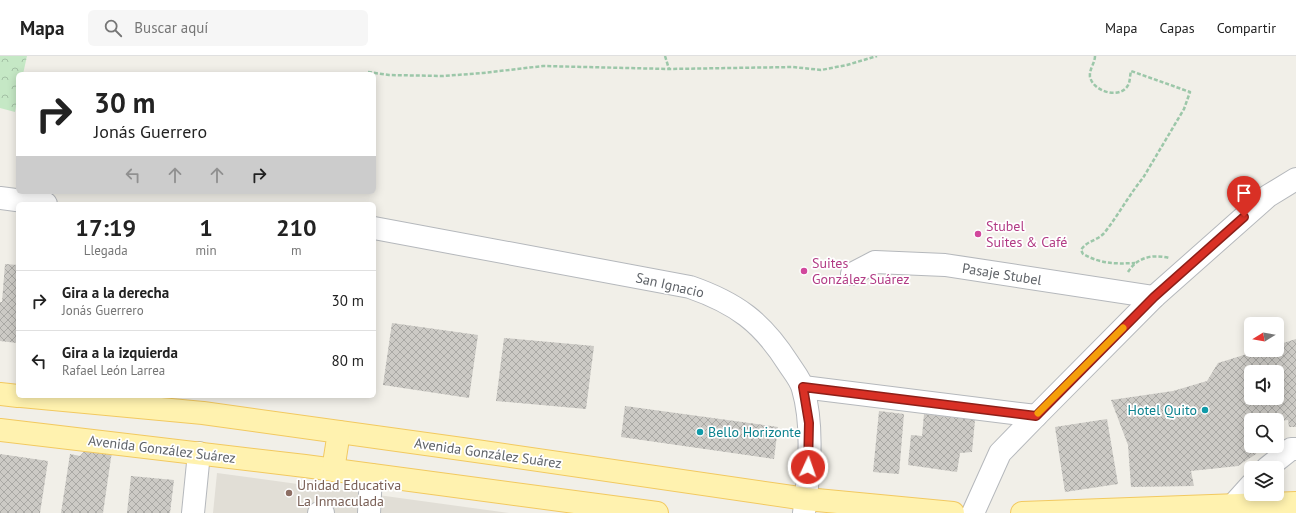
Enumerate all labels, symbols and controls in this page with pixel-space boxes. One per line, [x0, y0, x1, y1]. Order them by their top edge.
search box [88, 10, 368, 46]
text: Mapa [20, 16, 64, 40]
icon: search [102, 17, 124, 39]
text: Buscar aquí [134, 18, 208, 37]
text: Mapa [1105, 19, 1138, 37]
text: Capas [1160, 19, 1195, 37]
text: Compartir [1217, 19, 1276, 37]
text: 30 m [94, 84, 155, 121]
icon: right [28, 88, 80, 140]
text: Jonás Guerrero [94, 120, 207, 143]
icon: left [122, 164, 144, 186]
icon: ahead [164, 164, 186, 186]
icon: ahead [206, 164, 228, 186]
icon: right [248, 164, 270, 186]
pin [1227, 176, 1261, 217]
icon: arrive [1233, 182, 1255, 204]
text: 17:19 [75, 212, 136, 243]
text: 1 [199, 212, 213, 243]
text: 210 [276, 212, 317, 243]
place label: Stubel Suites & Café [986, 217, 1067, 251]
marker: Stubel Suites & Café [973, 229, 983, 239]
text: Llegada [84, 242, 128, 259]
text: min [195, 242, 217, 259]
text: m [291, 242, 302, 259]
place label: Suites González Suárez [812, 254, 909, 288]
street label: Pasaje Stubel [961, 259, 1043, 289]
marker: Suites González Suárez [799, 266, 809, 276]
street label: San Ignacio [634, 268, 706, 302]
text: Gira a la derecha [62, 283, 169, 302]
icon: right [28, 290, 50, 312]
text: 30 m [331, 291, 364, 310]
text: Jonás Guerrero [62, 302, 144, 319]
north arrow [1244, 317, 1284, 357]
map controls [1244, 317, 1284, 501]
text: Gira a la izquierda [62, 343, 178, 362]
icon: left [28, 350, 50, 372]
text: 80 m [331, 351, 364, 370]
text: Rafael León Larrea [62, 362, 165, 379]
button: sound [1244, 365, 1284, 405]
place label: Hotel Quito [1128, 401, 1197, 419]
marker: Hotel Quito [1200, 405, 1210, 415]
button: search [1244, 413, 1284, 453]
place label: Bello Horizonte [708, 423, 801, 441]
marker: Bello Horizonte [695, 427, 705, 437]
street label: Avenida González Suárez [87, 431, 237, 467]
street label: Avenida González Suárez [413, 434, 563, 472]
position arrow [787, 446, 829, 488]
button: layers [1244, 461, 1284, 501]
place label: Unidad Educativa La Inmaculada [297, 476, 401, 510]
marker: Unidad Educativa La Inmaculada [284, 488, 294, 498]

